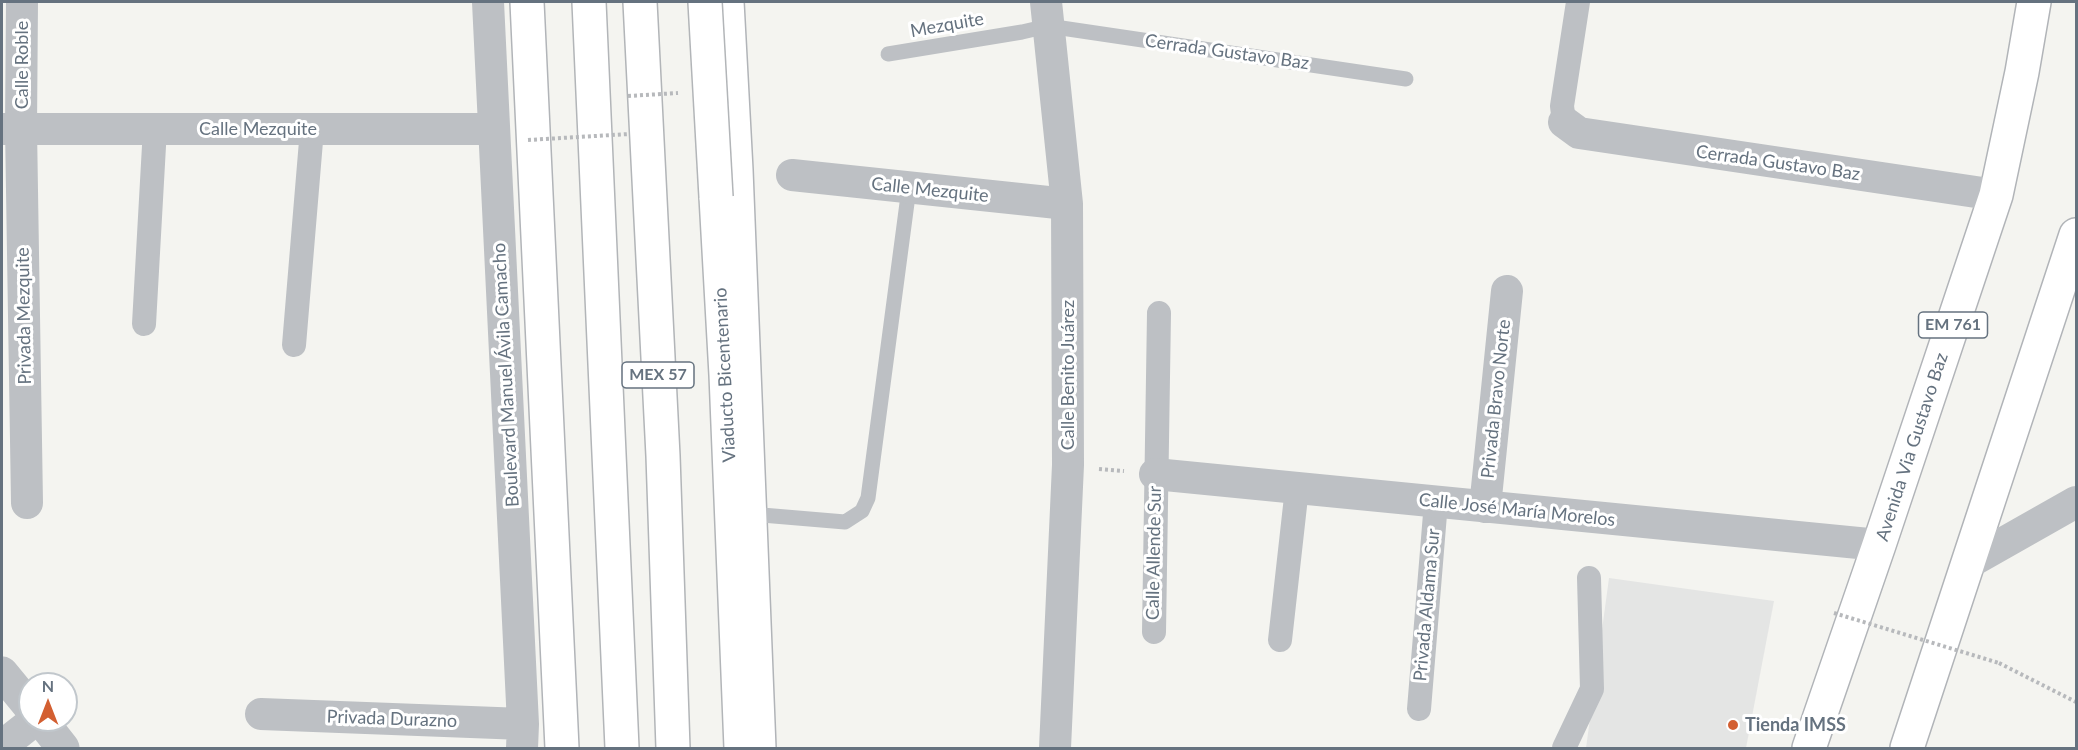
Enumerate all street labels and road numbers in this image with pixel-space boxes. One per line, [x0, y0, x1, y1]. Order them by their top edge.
street label: Mezquite [909, 8, 985, 42]
street label: Calle Roble [11, 21, 33, 109]
street label: Cerrada Gustavo Baz [1144, 30, 1310, 74]
street label: Calle Mezquite [199, 118, 317, 140]
street label: Cerrada Gustavo Baz [1695, 141, 1861, 185]
street label: Calle Mezquite [870, 173, 990, 207]
street label: Boulevard Manuel Ávila Camacho [488, 242, 524, 508]
street label: Privada Mezquite [12, 247, 36, 385]
street label: Viaducto Bicentenario [710, 287, 740, 463]
street label: Calle Benito Juárez [1057, 300, 1079, 450]
road number: EM 761 [1918, 312, 1988, 338]
street label: Privada Bravo Norte [1477, 318, 1515, 480]
street label: Avenida Via Gustavo Baz [1871, 350, 1953, 544]
road number: MEX 57 [622, 362, 694, 388]
street label: Calle Allende Sur [1142, 486, 1166, 620]
street label: Calle José María Morelos [1418, 489, 1616, 531]
street label: Privada Aldama Sur [1410, 528, 1444, 682]
street label: Privada Durazno [326, 706, 458, 732]

